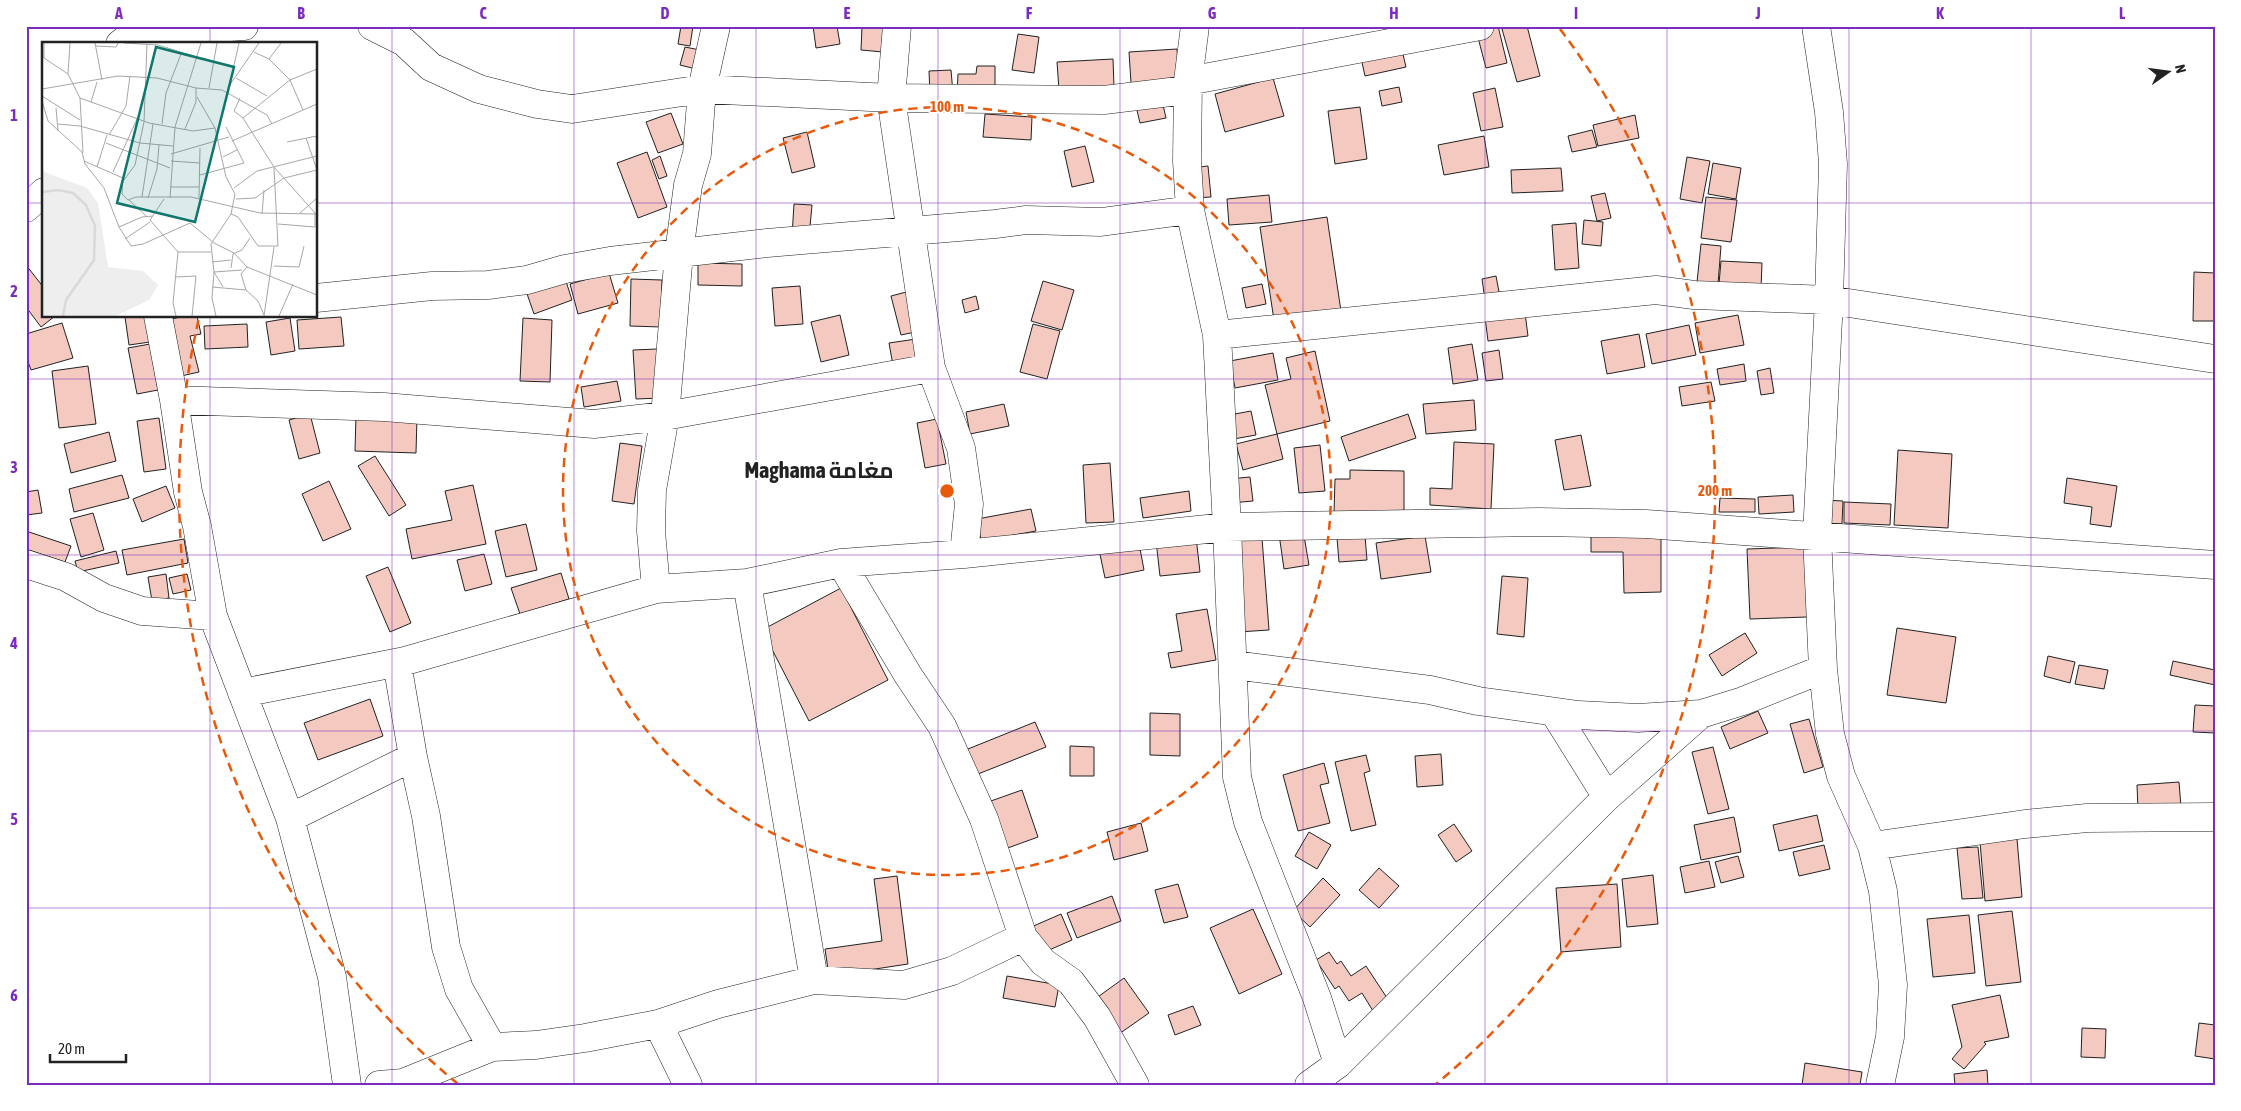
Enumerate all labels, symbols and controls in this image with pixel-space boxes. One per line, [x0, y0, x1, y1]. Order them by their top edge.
text: A [114, 4, 123, 22]
text: B [297, 4, 305, 22]
text: C [479, 4, 487, 22]
text: D [661, 4, 670, 22]
text: E [844, 4, 851, 22]
text: F [1026, 4, 1033, 22]
text: G [1208, 4, 1217, 22]
text: H [1389, 4, 1399, 22]
text: I [1574, 4, 1578, 22]
text: J [1754, 4, 1761, 22]
text: K [1936, 4, 1944, 22]
text: L [2119, 4, 2126, 22]
inset map [42, 42, 318, 318]
north arrow [2144, 48, 2194, 98]
text: N [2172, 63, 2189, 75]
text: 100 m [930, 98, 964, 115]
text: 1 [10, 106, 18, 124]
text: 2 [10, 282, 18, 300]
district label: Maghama مغامة [744, 457, 894, 483]
text: 3 [10, 458, 18, 476]
centre of rings [938, 482, 956, 500]
text: 200 m [1698, 482, 1732, 499]
text: 4 [9, 634, 18, 652]
text: 5 [10, 810, 18, 828]
text: 6 [10, 986, 18, 1004]
scale bar [50, 1031, 126, 1063]
text: 20 m [58, 1040, 85, 1057]

